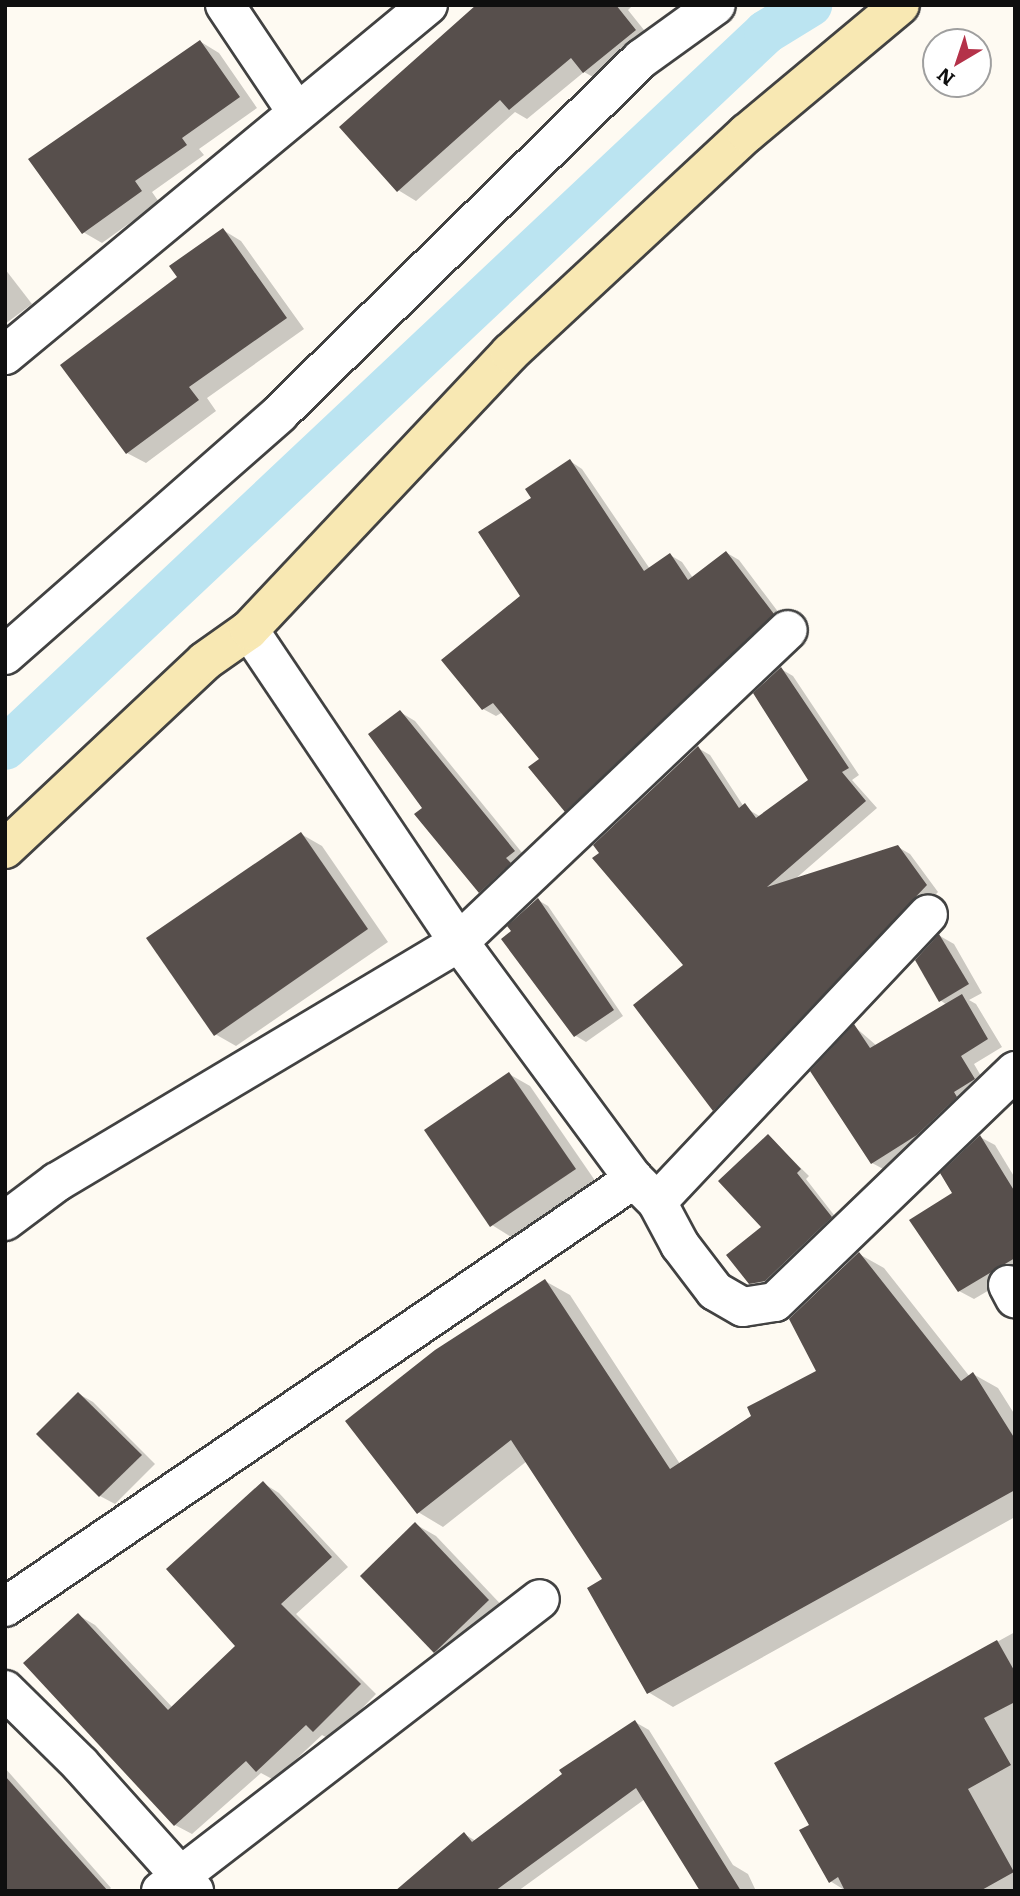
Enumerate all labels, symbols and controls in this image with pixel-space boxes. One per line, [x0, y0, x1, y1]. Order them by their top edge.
north arrow [922, 28, 992, 98]
text: N [930, 62, 960, 94]

